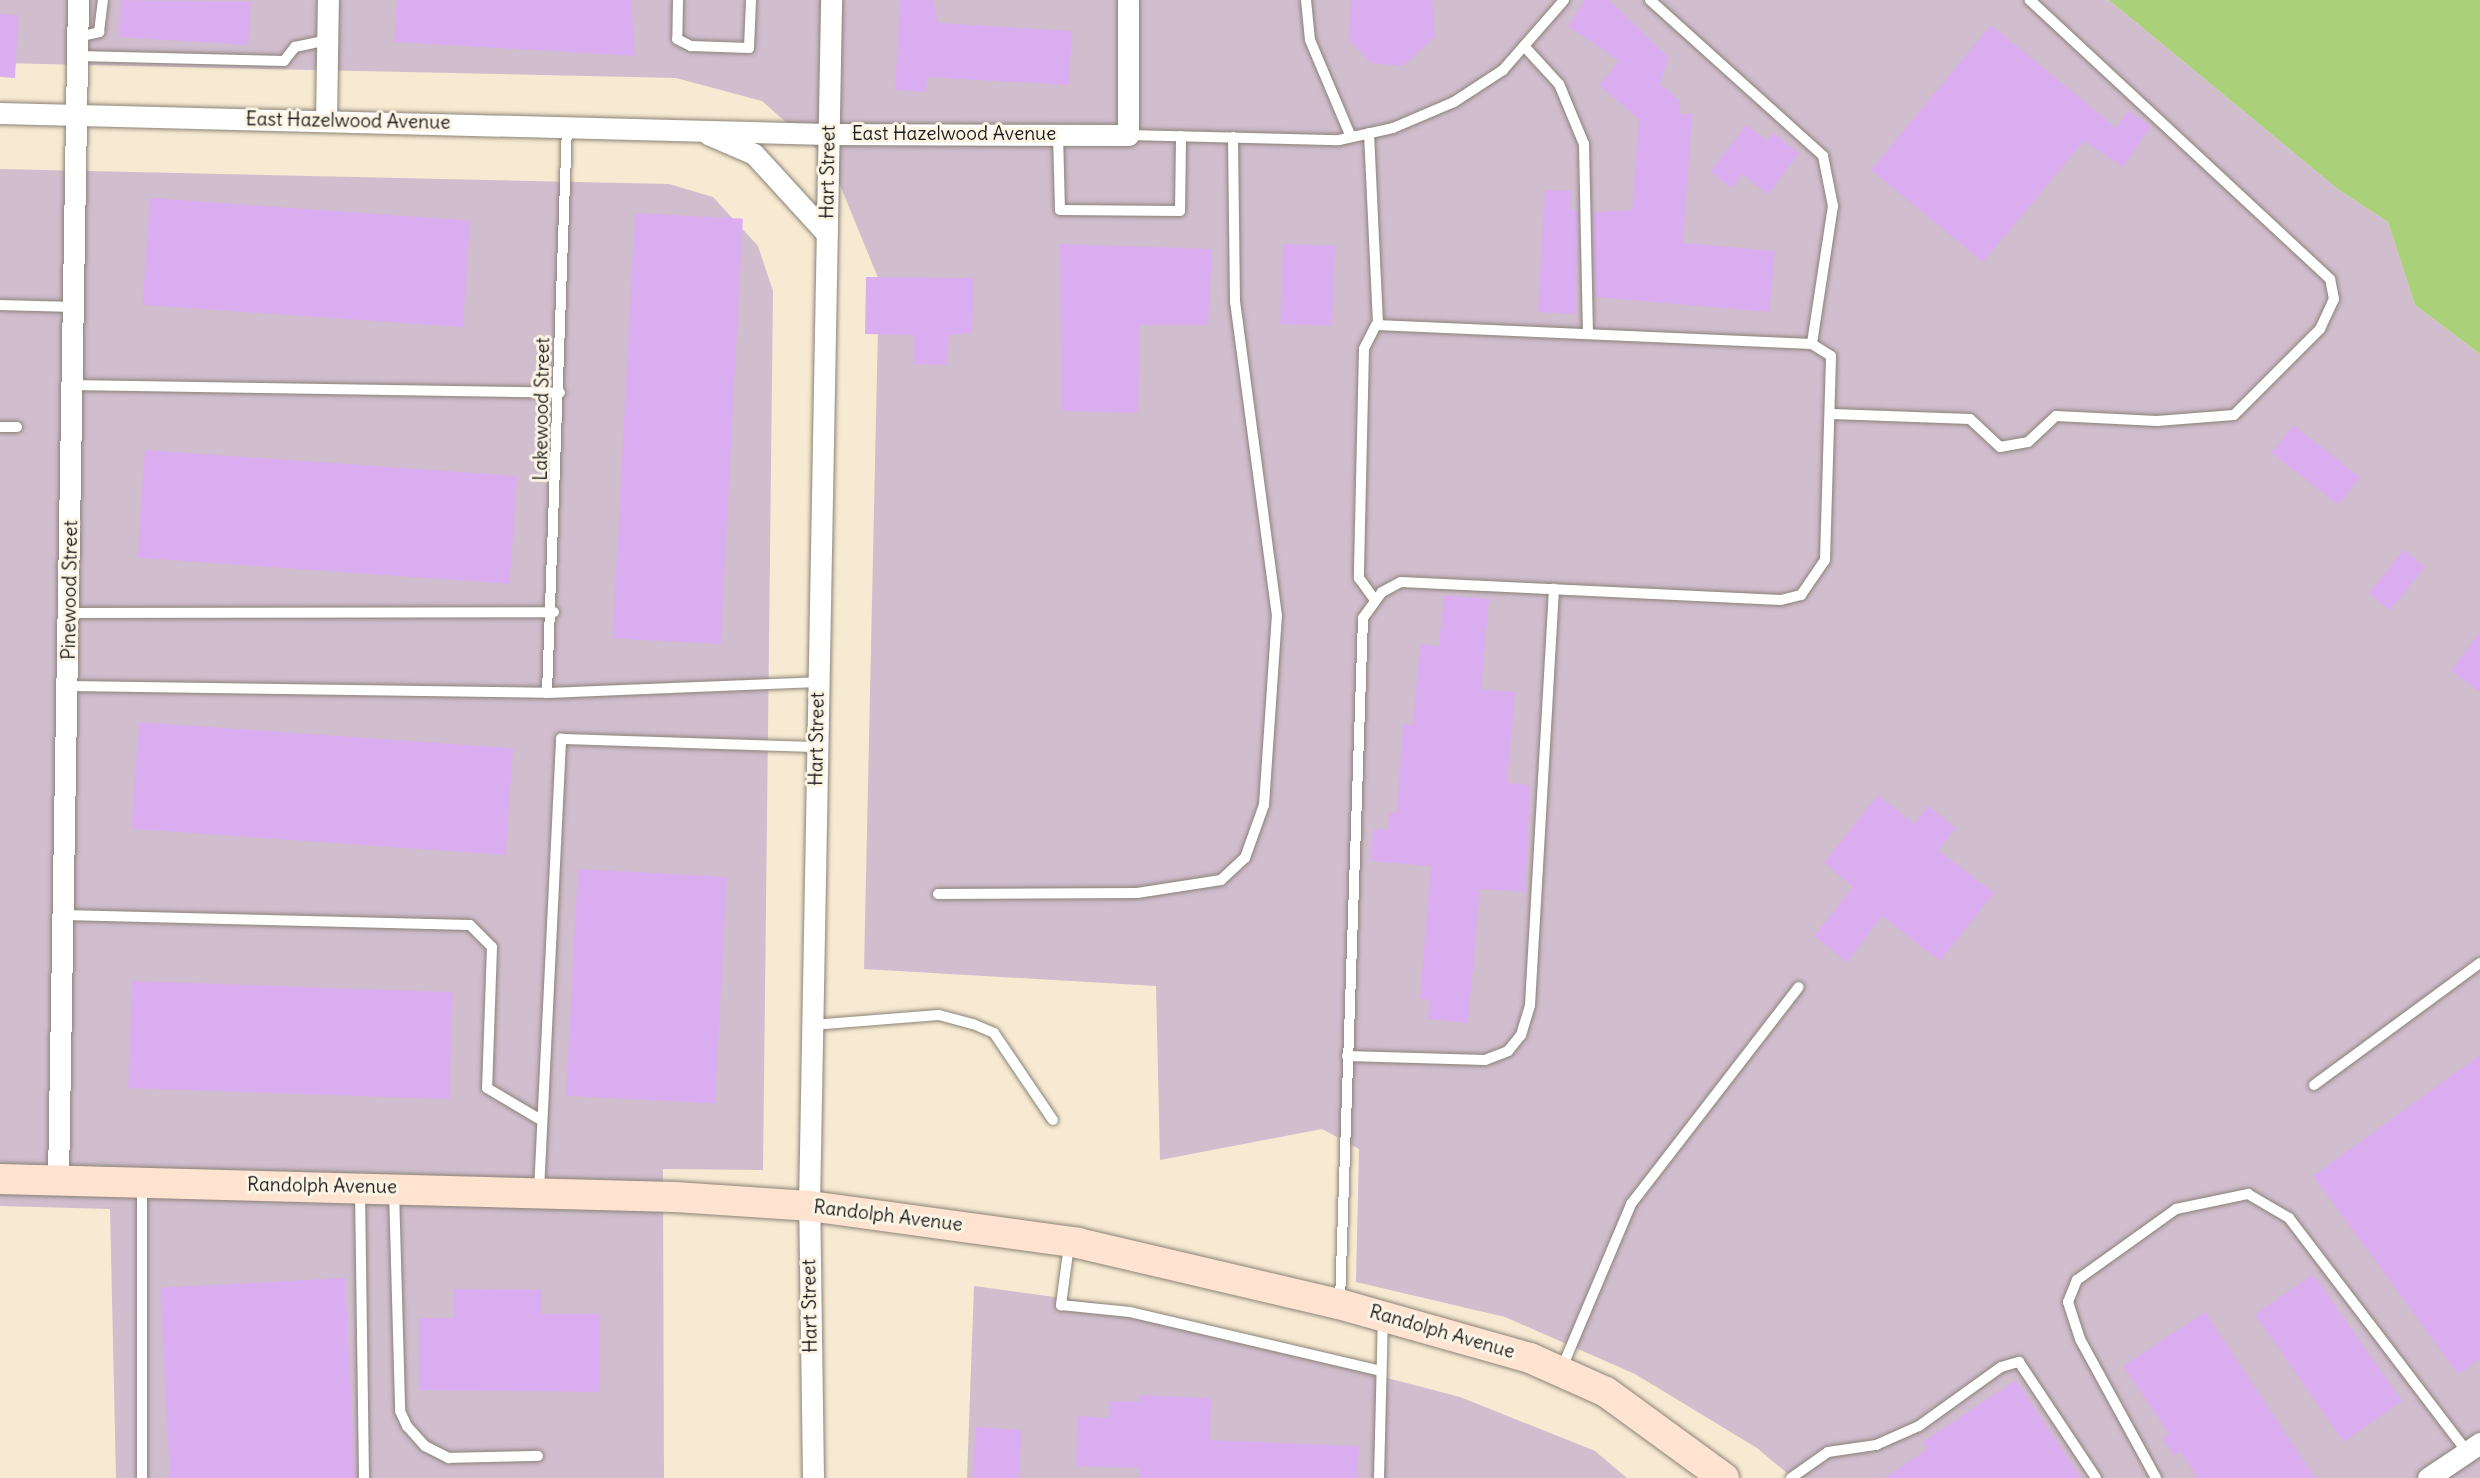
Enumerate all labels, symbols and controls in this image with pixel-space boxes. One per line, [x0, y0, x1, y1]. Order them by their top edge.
street label: East Hazelwood Avenue [245, 108, 451, 134]
street label: East Hazelwood Avenue [852, 123, 1056, 145]
street label: Hart Street [816, 125, 840, 219]
street label: Lakewood Street [529, 337, 555, 481]
street label: Pinewood Street [57, 520, 83, 660]
street label: Hart Street [805, 692, 829, 786]
street label: Randolph Avenue [247, 1173, 397, 1199]
street label: Randolph Avenue [812, 1196, 964, 1236]
street label: Hart Street [798, 1259, 822, 1353]
street label: Randolph Avenue [1367, 1300, 1517, 1364]

